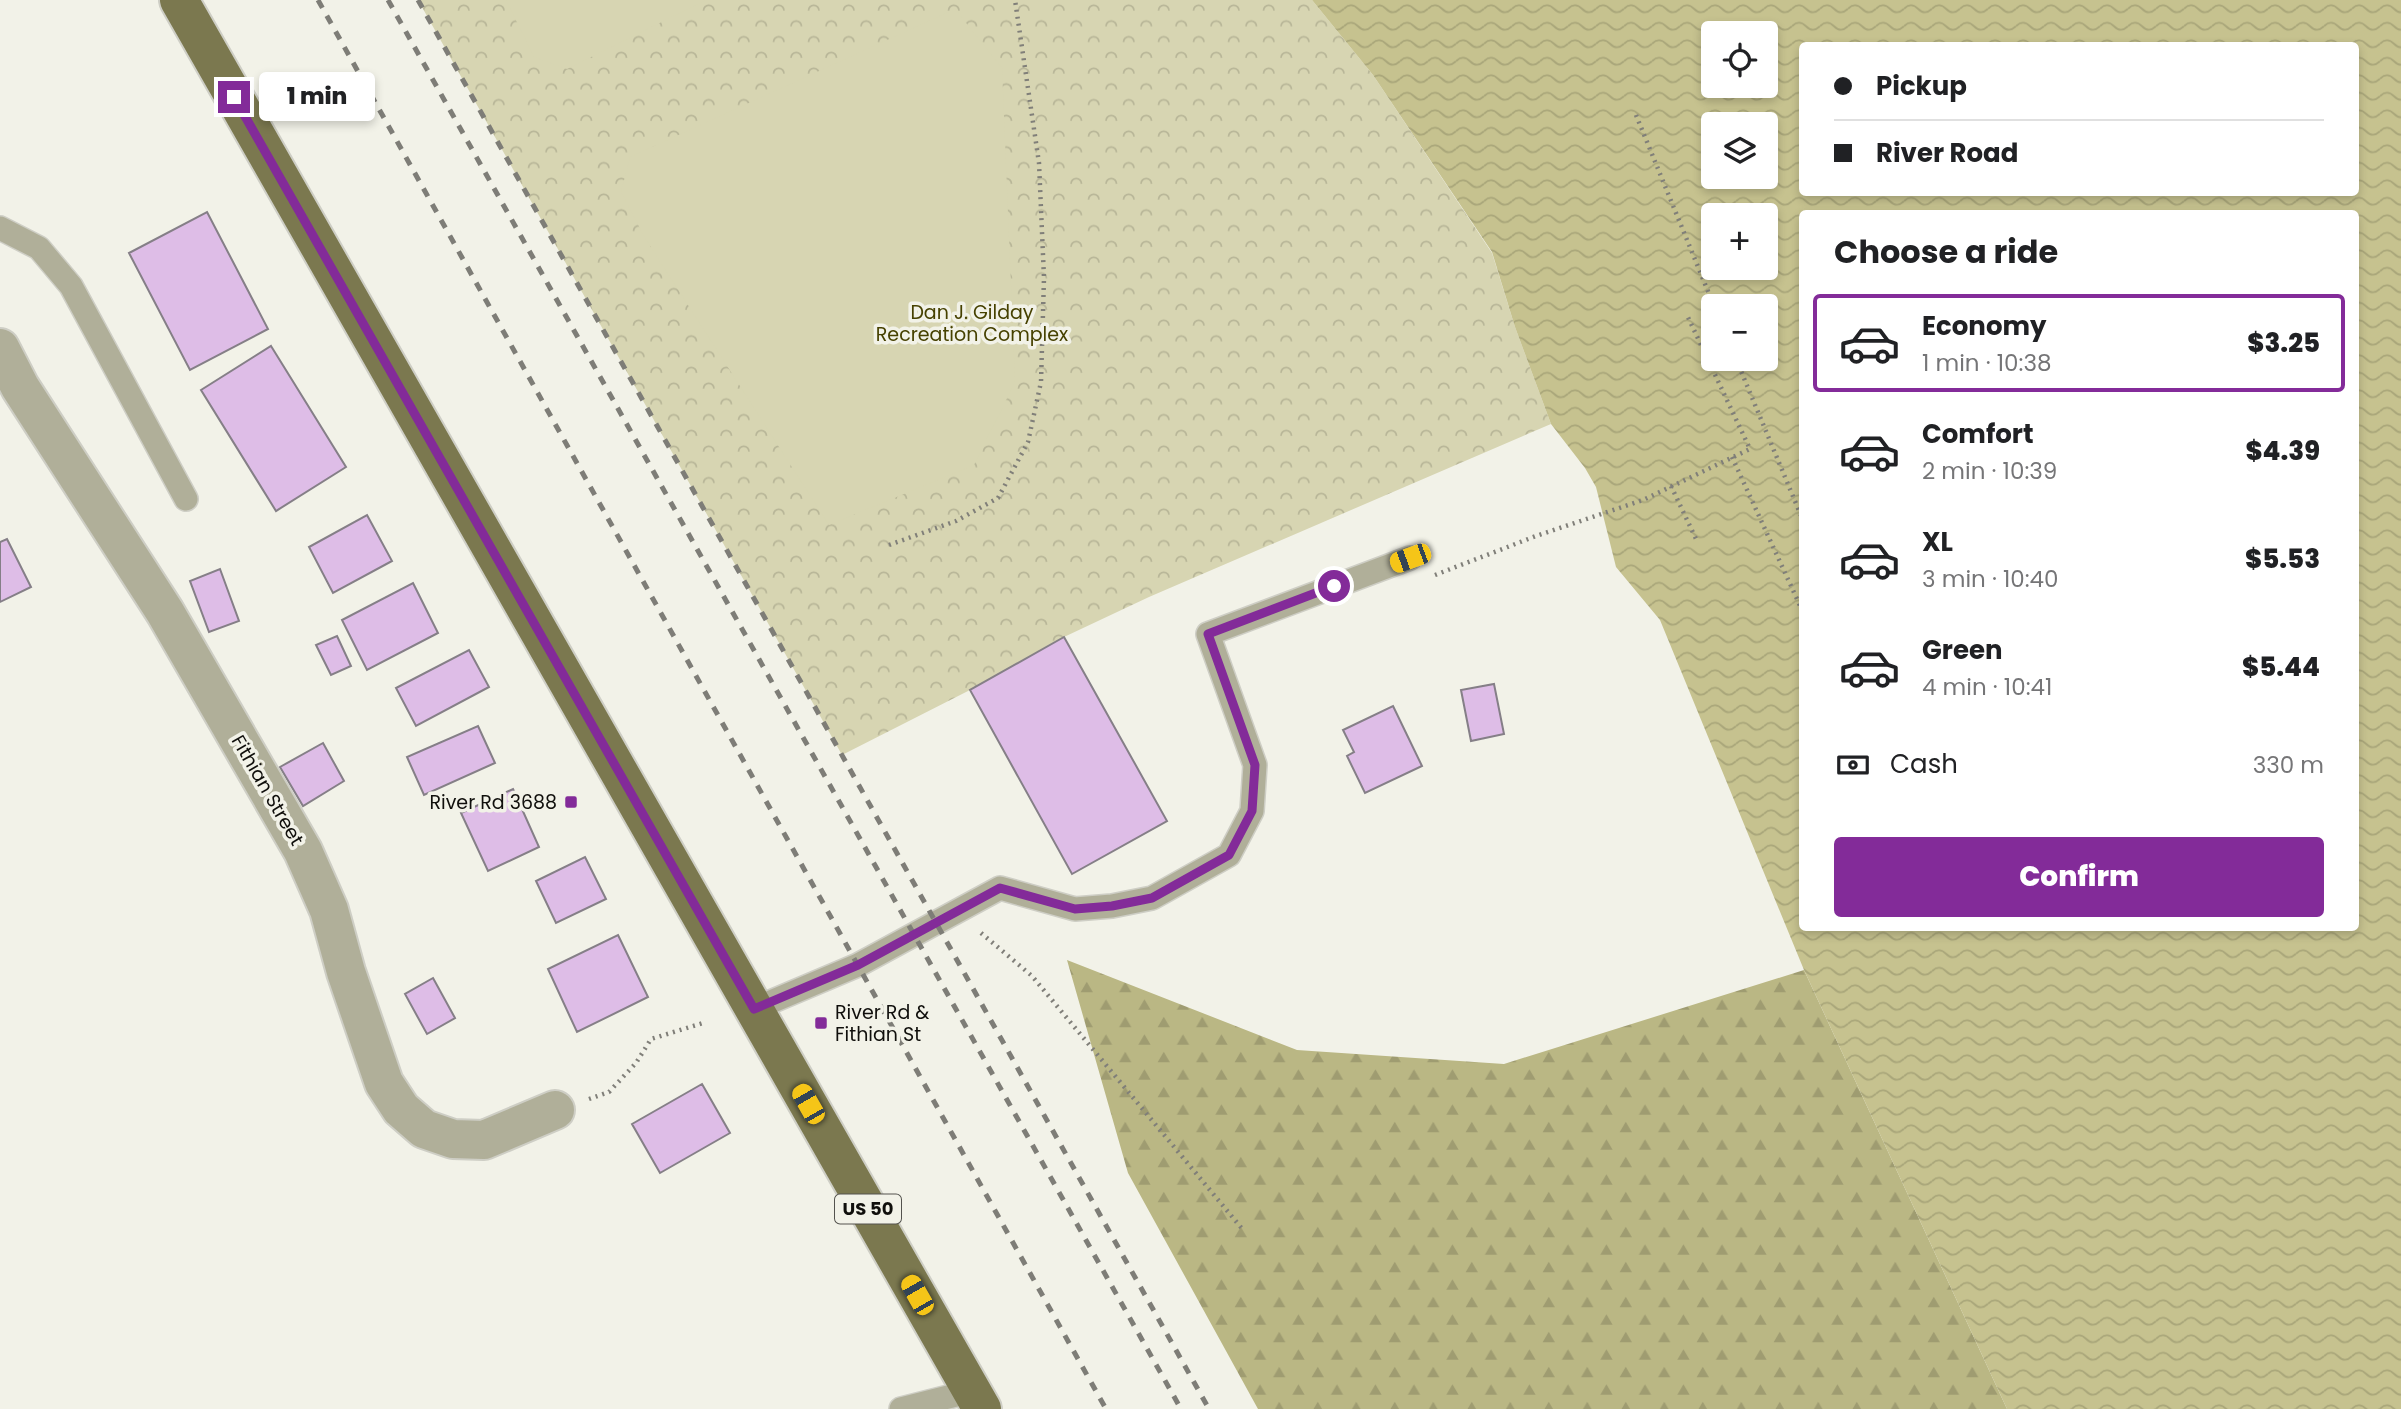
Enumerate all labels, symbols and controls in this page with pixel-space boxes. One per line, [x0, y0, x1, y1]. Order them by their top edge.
map controls [1701, 21, 1778, 371]
button: locate [1701, 21, 1778, 98]
text: Pickup [1876, 68, 1967, 104]
callout: 1 min [258, 72, 374, 122]
text: 1 min [287, 80, 347, 112]
route end [218, 81, 250, 113]
button: layers [1701, 112, 1778, 189]
text: River Road [1876, 135, 2018, 171]
button: + [1701, 203, 1778, 280]
text: Choose a ride [1834, 229, 2058, 274]
button: − [1701, 294, 1778, 371]
park label: Dan J. Gilday Recreation Complex [876, 299, 1068, 348]
text: Economy [1922, 308, 2046, 344]
icon: car [1838, 312, 1901, 375]
text: $3.25 [2247, 325, 2320, 361]
text: 1 min · 10:38 [1922, 347, 2052, 379]
text: Comfort [1922, 416, 2034, 452]
icon: car [1838, 420, 1901, 483]
text: $4.39 [2245, 433, 2320, 469]
text: 2 min · 10:39 [1922, 455, 2057, 487]
text: XL [1922, 524, 1953, 560]
icon: car [1838, 528, 1901, 591]
car [1387, 541, 1434, 575]
text: $5.53 [2245, 541, 2320, 577]
text: 3 min · 10:40 [1922, 563, 2059, 595]
route start [1318, 570, 1350, 602]
text: Green [1922, 632, 2003, 668]
icon: car [1838, 636, 1901, 699]
text: $5.44 [2242, 649, 2320, 685]
text: 4 min · 10:41 [1922, 671, 2052, 703]
street label: Fithian Street [225, 730, 310, 851]
icon: cash [1834, 746, 1872, 784]
text: Cash [1890, 746, 1958, 782]
text: 330 m [2253, 749, 2324, 781]
place label: River Rd 3688 [429, 789, 557, 816]
marker: River Rd 3688 [563, 794, 579, 810]
button: Confirm [1834, 837, 2324, 917]
place label: River Rd & Fithian St [835, 999, 929, 1048]
marker: River Rd & Fithian St [813, 1015, 829, 1031]
car [789, 1081, 828, 1127]
road number: US 50 [835, 1194, 901, 1224]
car [898, 1272, 937, 1318]

